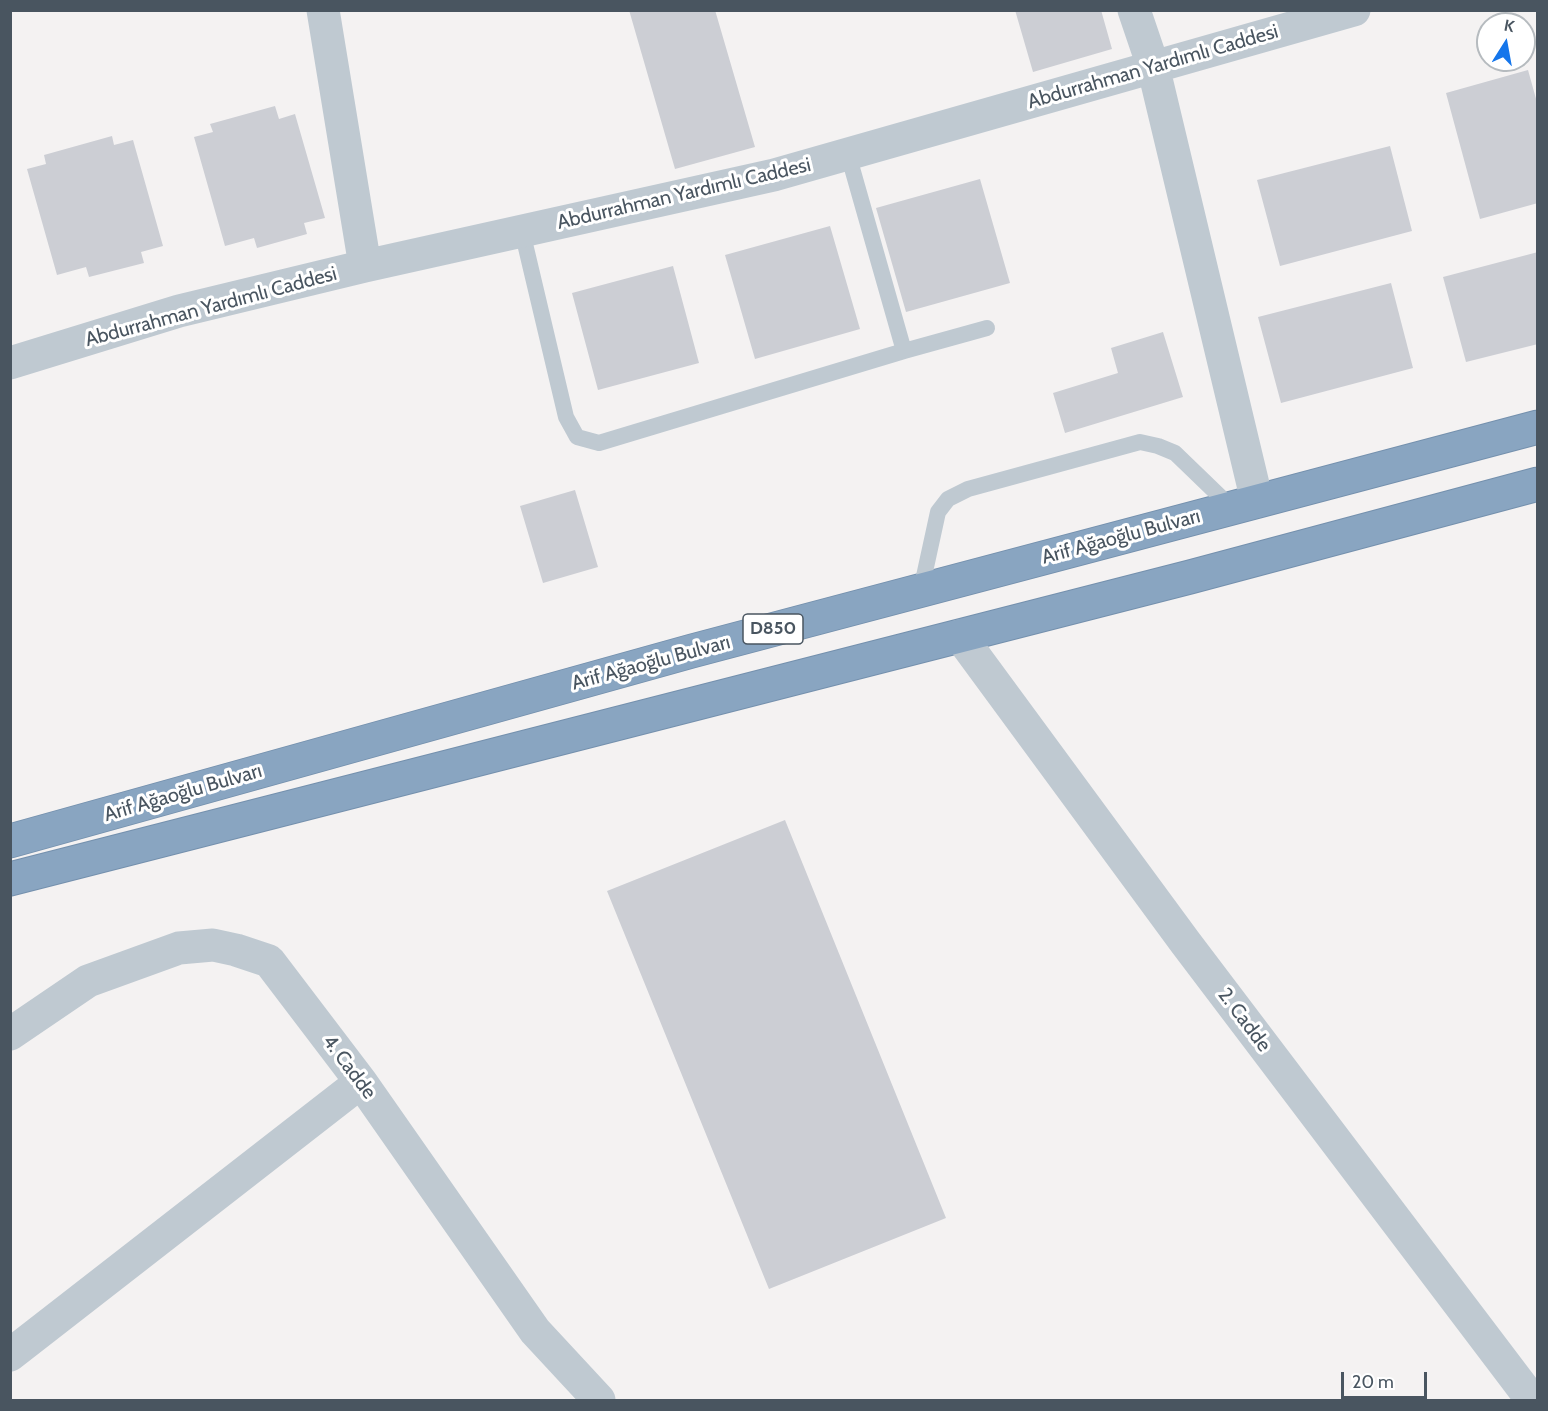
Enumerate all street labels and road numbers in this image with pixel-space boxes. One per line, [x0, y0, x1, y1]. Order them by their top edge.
street label: Abdurrahman Yardımlı Caddesi [1025, 20, 1281, 114]
street label: Abdurrahman Yardımlı Caddesi [555, 153, 813, 235]
street label: Abdurrahman Yardımlı Caddesi [82, 262, 340, 352]
street label: Arif Ağaoğlu Bulvarı [1039, 504, 1203, 570]
road number: D850 [743, 614, 803, 644]
street label: Arif Ağaoğlu Bulvarı [569, 630, 733, 696]
street label: Arif Ağaoğlu Bulvarı [101, 759, 265, 827]
street label: 2. Cadde [1212, 983, 1276, 1057]
street label: 4. Cadde [317, 1030, 381, 1104]

